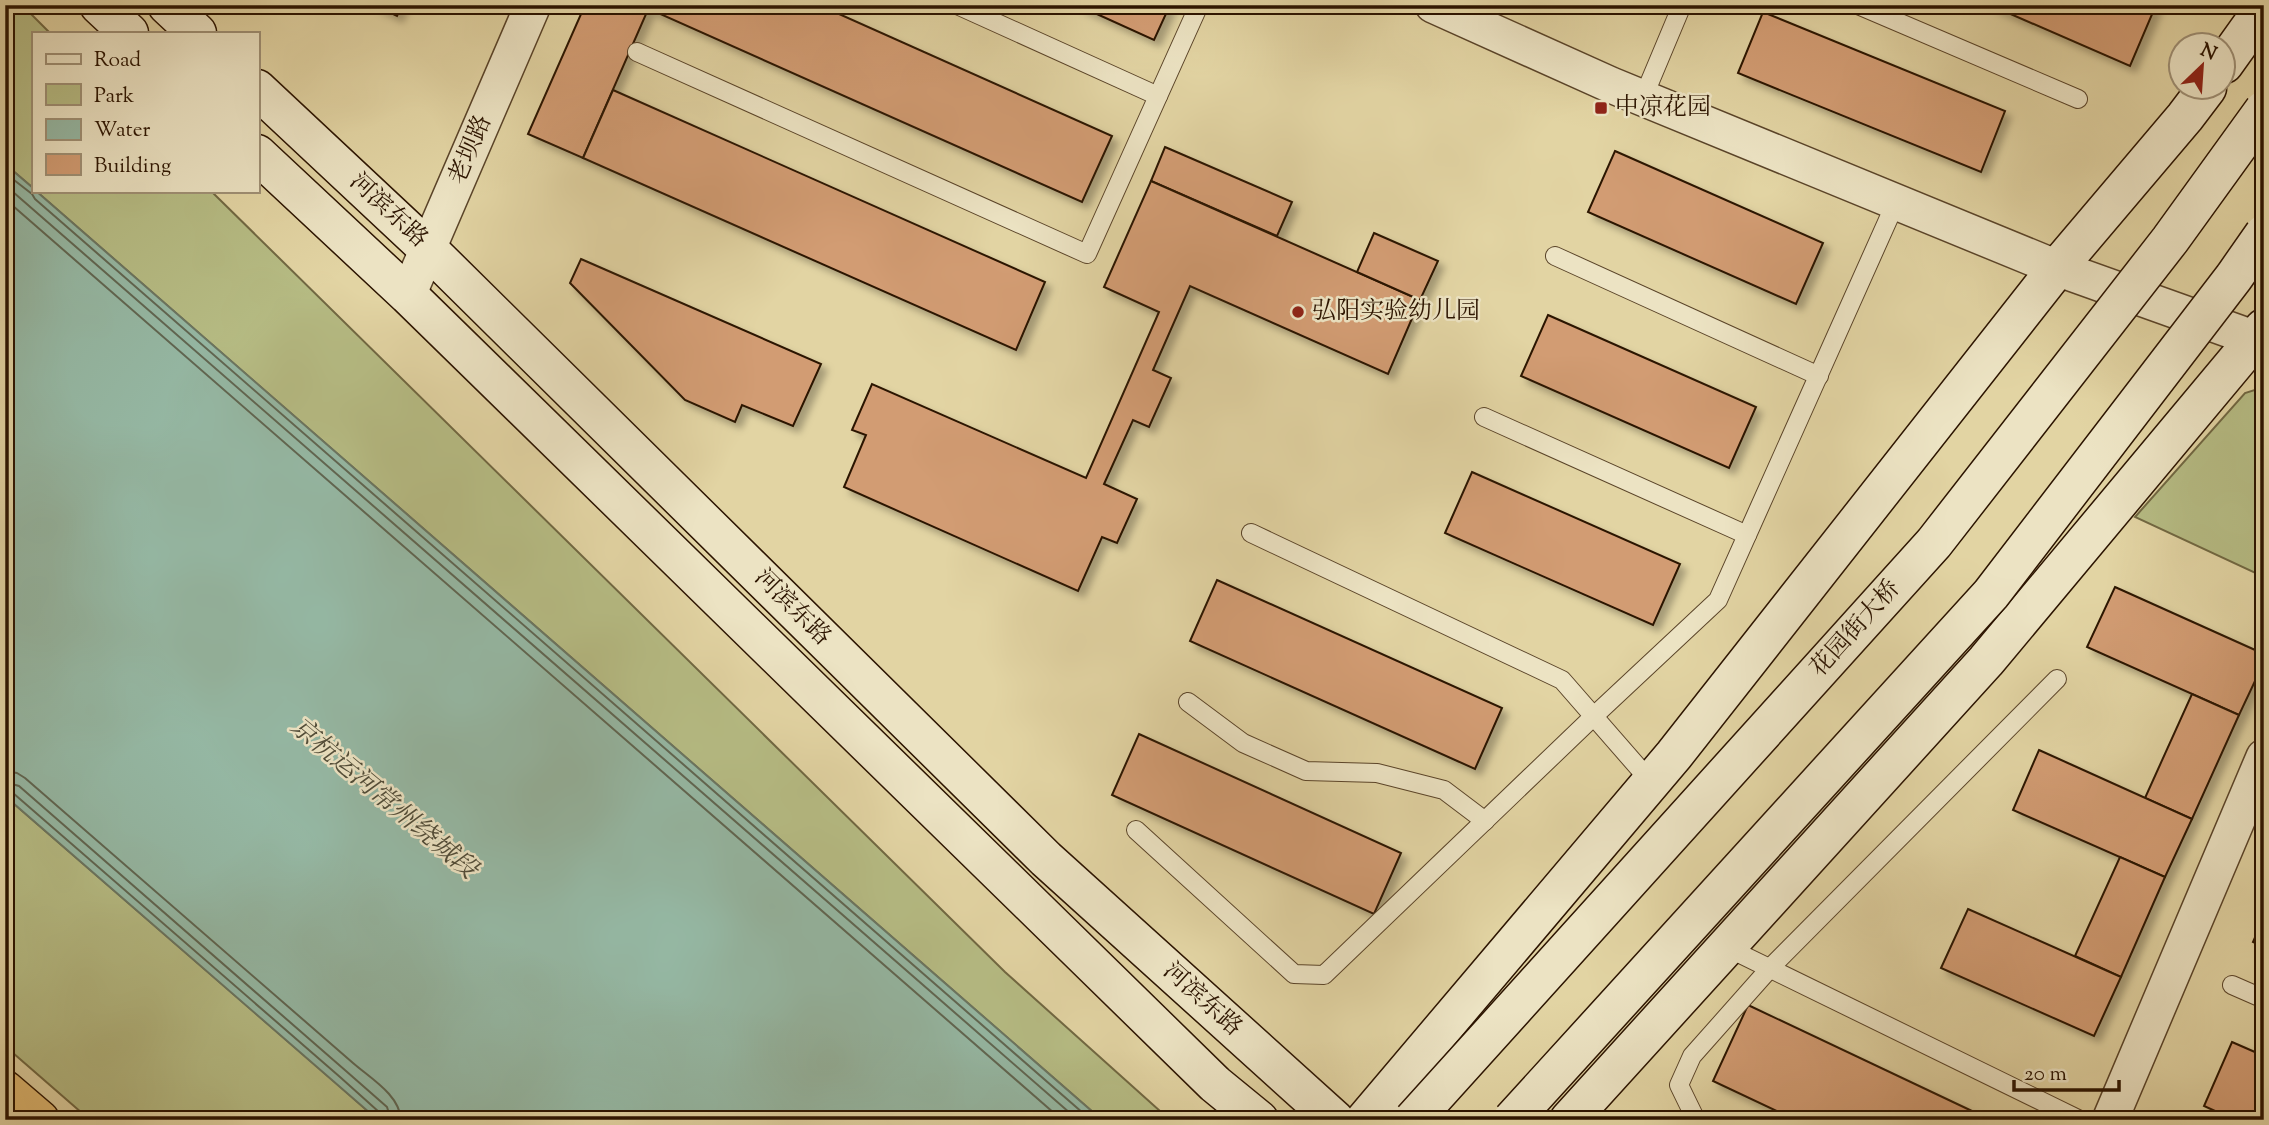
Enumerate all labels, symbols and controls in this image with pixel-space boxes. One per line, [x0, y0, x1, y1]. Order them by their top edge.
legend [32, 32, 259, 192]
north arrow [2168, 32, 2238, 102]
text: N [2196, 37, 2221, 68]
text: Road [94, 46, 141, 76]
text: Park [94, 82, 135, 112]
place label: 中凉花园 [1615, 91, 1711, 125]
marker: 中凉花园 [1593, 100, 1609, 116]
street label: 老坝路 [441, 110, 501, 190]
text: Water [94, 116, 151, 146]
text: Building [94, 152, 171, 182]
street label: 河滨东路 [341, 166, 435, 256]
place label: 弘阳实验幼儿园 [1312, 295, 1480, 329]
marker: 弘阳实验幼儿园 [1290, 304, 1306, 320]
street label: 河滨东路 [746, 562, 838, 654]
street label: 花园街大桥 [1803, 573, 1909, 685]
water label: 京杭运河常州绕城段 [281, 710, 487, 890]
street label: 河滨东路 [1155, 955, 1249, 1045]
scale bar [2014, 1048, 2118, 1092]
text: 20 m [2024, 1060, 2067, 1090]

